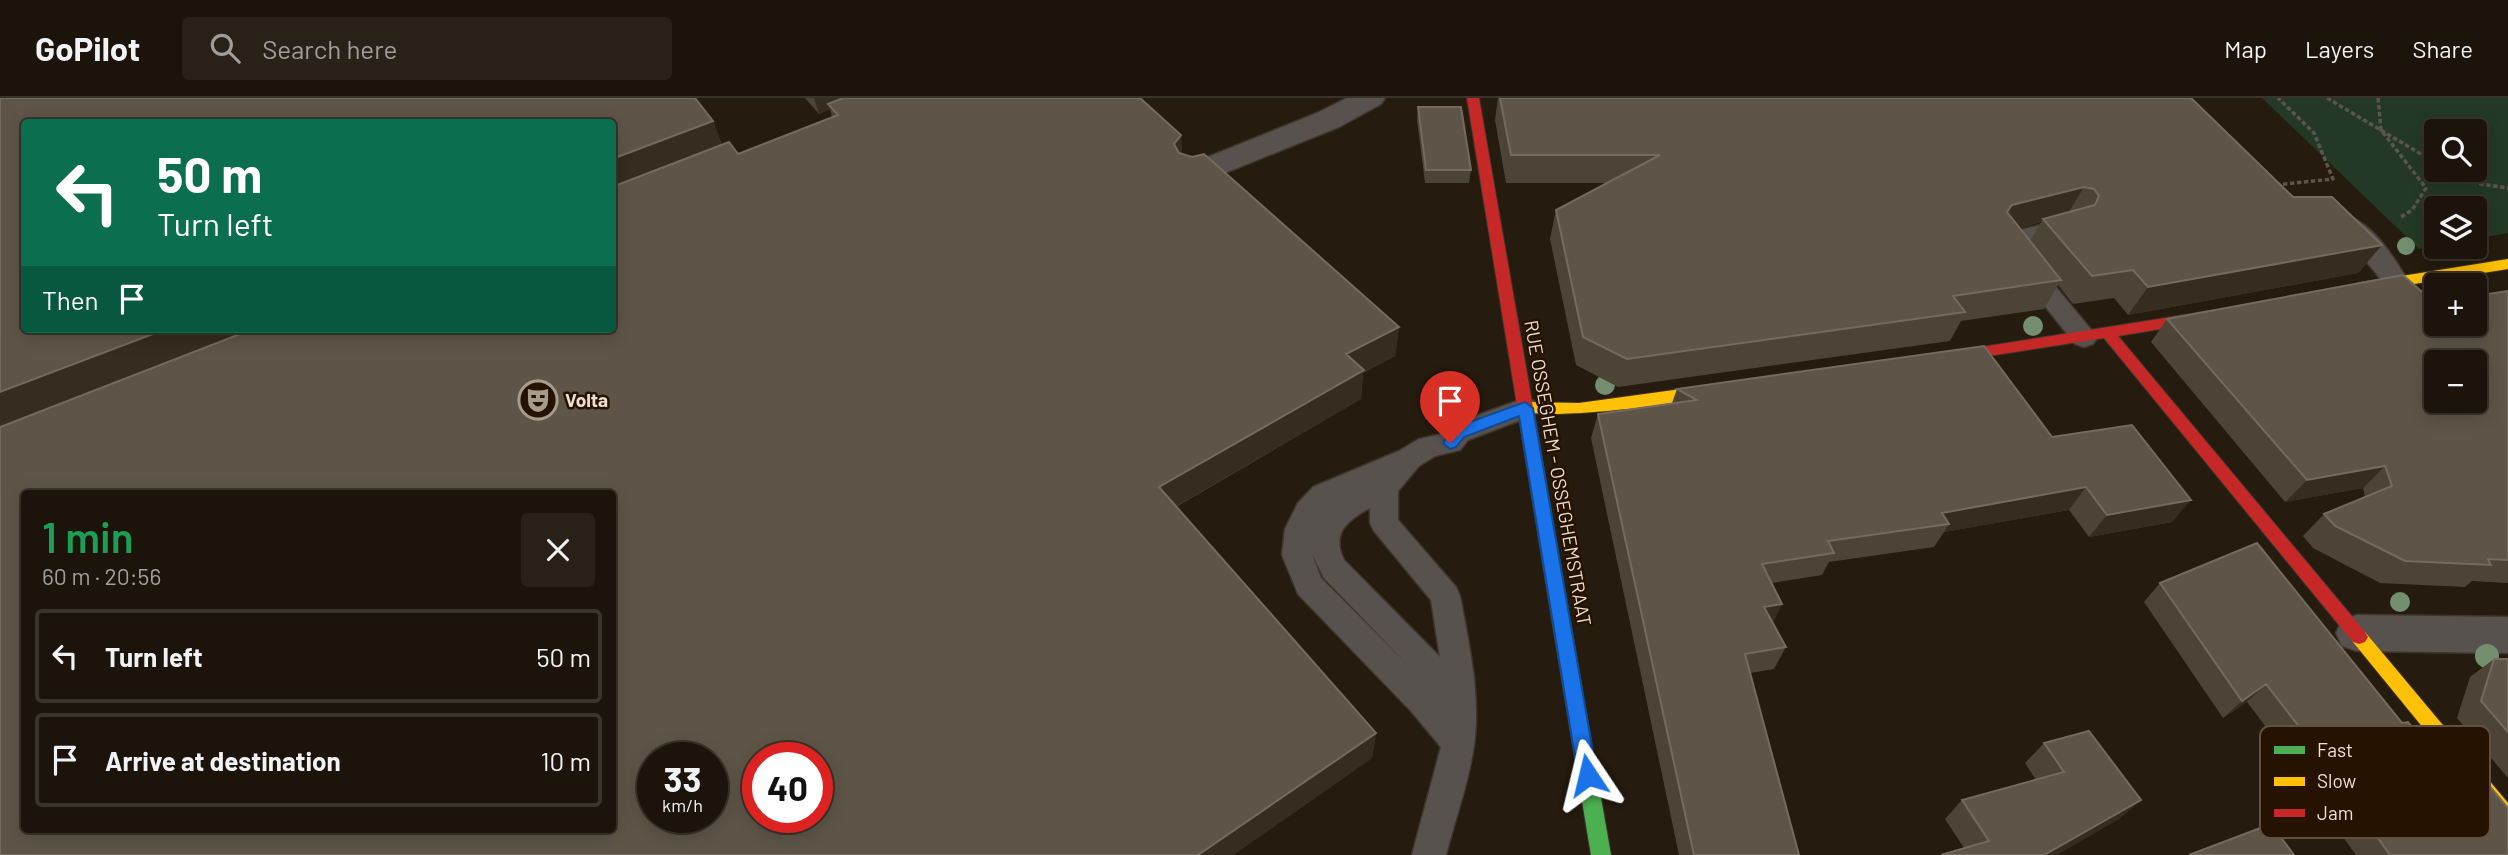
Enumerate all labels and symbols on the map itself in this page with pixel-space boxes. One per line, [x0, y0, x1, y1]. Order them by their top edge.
street label: RUE OSSEGHEM - OSSEGHEMSTRAAT [1520, 318, 1597, 628]
pin [1420, 371, 1480, 443]
theatre icon: Volta [517, 379, 559, 421]
place label: Volta [565, 388, 608, 411]
legend [2260, 726, 2490, 838]
position arrow [1551, 738, 1625, 812]
text: Fast [2317, 738, 2353, 761]
speed limit sign: 40 [742, 742, 833, 833]
text: Slow [2317, 769, 2356, 792]
text: Jam [2317, 801, 2353, 824]

